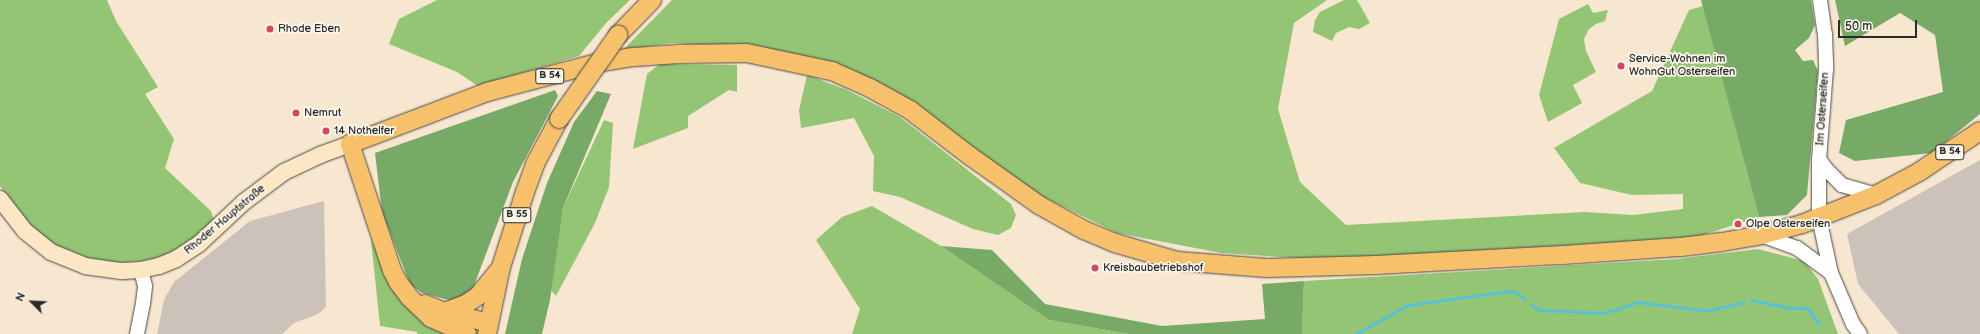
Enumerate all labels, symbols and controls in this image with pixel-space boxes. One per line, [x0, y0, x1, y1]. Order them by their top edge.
scale bar [1840, 12, 1919, 38]
text: 50 m [1845, 19, 1872, 34]
place label: Rhode Eben [278, 22, 340, 36]
marker: Rhode Eben [265, 24, 275, 34]
place label: Service-Wohnen im WohnGut Osterseifen [1629, 53, 1735, 79]
marker: Service-Wohnen im WohnGut Osterseifen [1616, 61, 1626, 71]
road number: B 54 [535, 68, 565, 84]
street label: Im Osterseifen [1814, 72, 1832, 146]
place label: Nemrut [304, 106, 341, 120]
marker: Nemrut [291, 108, 301, 118]
place label: 14 Nothelfer [334, 124, 394, 138]
marker: 14 Nothelfer [321, 126, 331, 136]
road number: B 54 [1935, 144, 1965, 160]
street label: Rhoder Hauptstraße [182, 182, 268, 258]
road number: B 55 [502, 207, 532, 223]
place label: Olpe Osterseifen [1746, 217, 1830, 231]
marker: Olpe Osterseifen [1733, 219, 1743, 229]
place label: Kreisbaubetriebshof [1103, 261, 1203, 275]
marker: Kreisbaubetriebshof [1090, 263, 1100, 273]
north arrow [12, 282, 52, 322]
text: N [13, 291, 28, 303]

